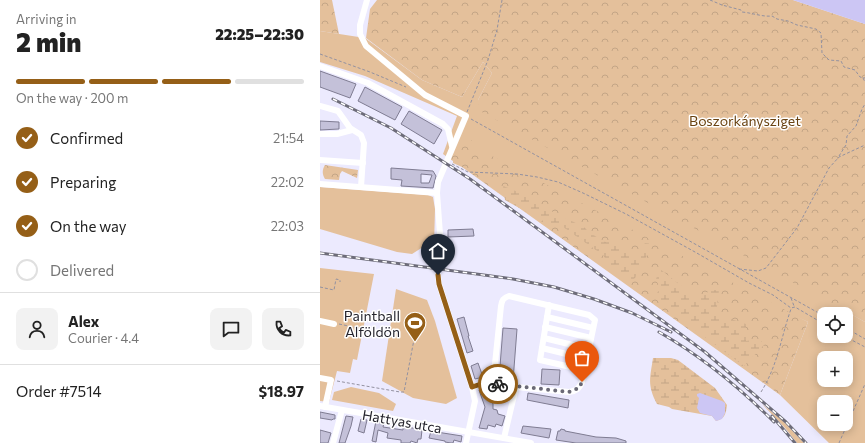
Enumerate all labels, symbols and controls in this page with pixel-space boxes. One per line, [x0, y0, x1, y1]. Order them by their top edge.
text: Arriving in [16, 11, 76, 27]
text: 22:25–22:30 [215, 25, 304, 43]
text: 2 min [16, 26, 81, 57]
text: On the way · 200 m [16, 90, 128, 106]
park label: Boszorkánysziget [689, 112, 801, 129]
icon: check [16, 127, 38, 149]
text: Confirmed [50, 129, 123, 147]
text: 21:54 [273, 130, 304, 146]
icon: check [16, 171, 38, 193]
text: Preparing [50, 173, 116, 191]
text: 22:02 [271, 174, 304, 190]
icon: check [16, 215, 38, 237]
text: On the way [50, 217, 127, 235]
text: 22:03 [271, 218, 304, 234]
pin [421, 234, 455, 275]
icon: home [427, 240, 449, 262]
text: Delivered [50, 261, 114, 279]
place label: Paintball Alföldön [344, 307, 400, 340]
map controls [817, 307, 853, 431]
button: locate [817, 307, 853, 343]
button: person [16, 308, 58, 350]
button: chat [210, 308, 252, 350]
button: phone [262, 308, 304, 350]
sports icon: Paintball Alföldön [402, 310, 428, 343]
text: Alex [68, 312, 99, 330]
text: Courier · 4.4 [68, 330, 139, 346]
pin [565, 341, 599, 382]
icon: bag [571, 347, 593, 369]
button: + [817, 351, 853, 387]
courier [478, 364, 518, 404]
icon: bike [487, 373, 509, 395]
text: Order #7514 [16, 382, 102, 400]
text: $18.97 [258, 382, 304, 400]
button: − [817, 395, 853, 431]
street label: Hattyas utca [361, 406, 443, 436]

